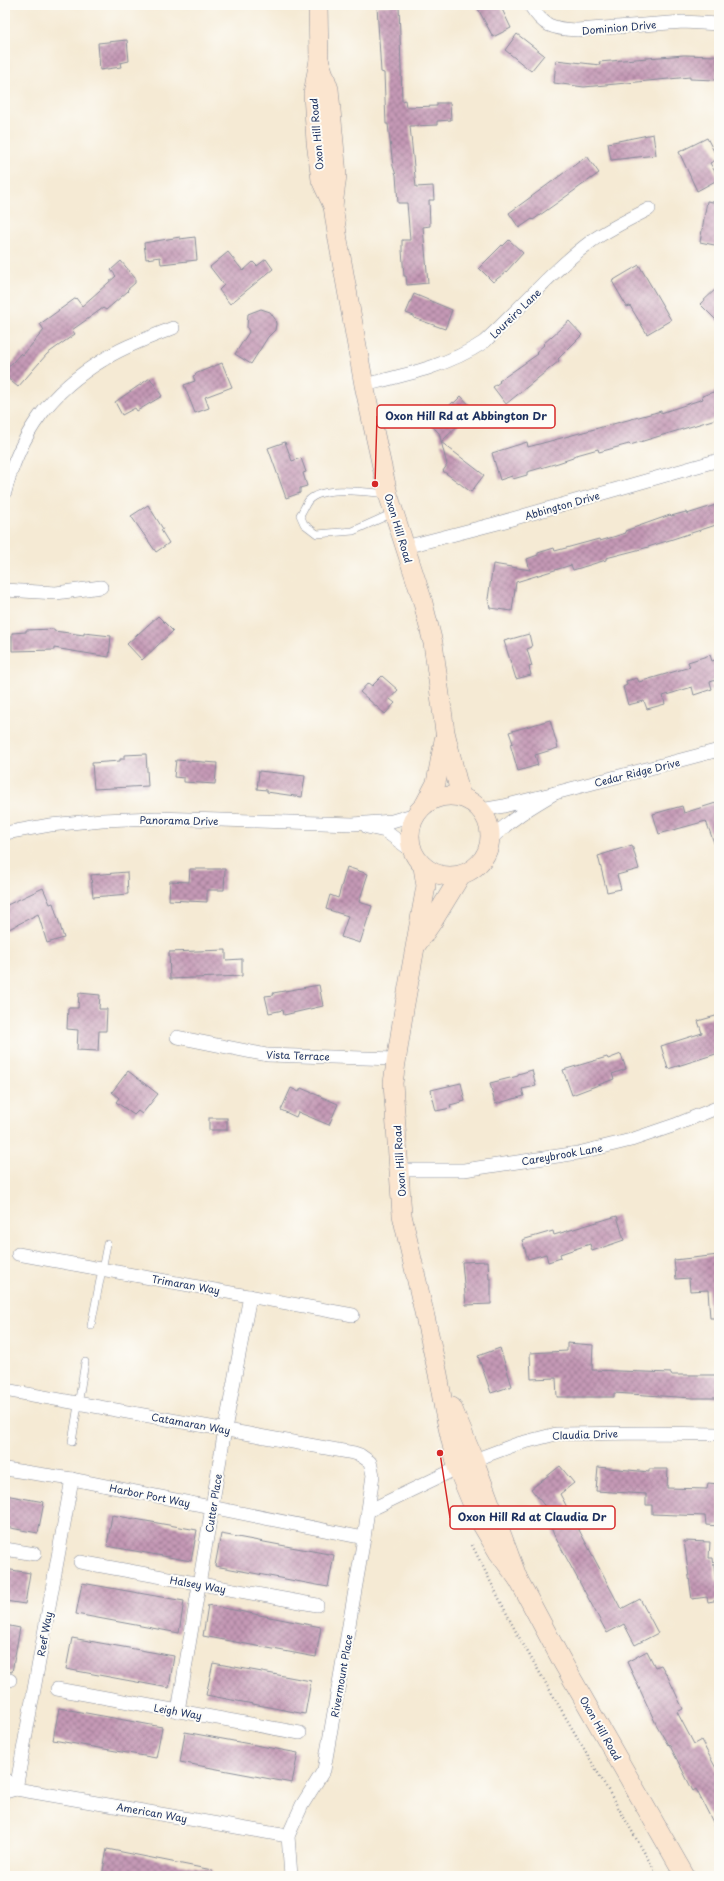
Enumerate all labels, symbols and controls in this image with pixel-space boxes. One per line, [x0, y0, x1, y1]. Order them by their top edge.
street label: Dominion Drive [581, 16, 657, 38]
street label: Oxon Hill Road [305, 97, 327, 170]
street label: Loureiro Lane [486, 284, 544, 341]
callout: Oxon Hill Rd at Abbington Dr [377, 405, 555, 428]
text: Oxon Hill Rd at Abbington Dr [385, 407, 547, 424]
street label: Abbington Drive [523, 487, 601, 523]
street label: Oxon Hill Road [381, 491, 417, 565]
street label: Cedar Ridge Drive [593, 754, 681, 790]
street label: Panorama Drive [140, 812, 218, 828]
street label: Vista Terrace [266, 1046, 330, 1064]
street label: Oxon Hill Road [389, 1124, 409, 1197]
street label: Careybrook Lane [520, 1139, 604, 1170]
street label: Trimaran Way [151, 1271, 222, 1297]
street label: Catamaran Way [150, 1409, 232, 1437]
street label: Claudia Drive [552, 1425, 619, 1443]
street label: Cutter Place [201, 1473, 225, 1533]
street label: Harbor Port Way [108, 1480, 192, 1510]
callout: Oxon Hill Rd at Claudia Dr [450, 1506, 615, 1529]
text: Oxon Hill Rd at Claudia Dr [458, 1508, 607, 1525]
street label: Halsey Way [169, 1572, 228, 1597]
street label: Reef Way [33, 1610, 55, 1658]
street label: Rivermount Place [326, 1633, 356, 1719]
street label: Oxon Hill Road [577, 1693, 626, 1763]
street label: Leigh Way [153, 1699, 204, 1723]
street label: American Way [115, 1798, 189, 1826]

